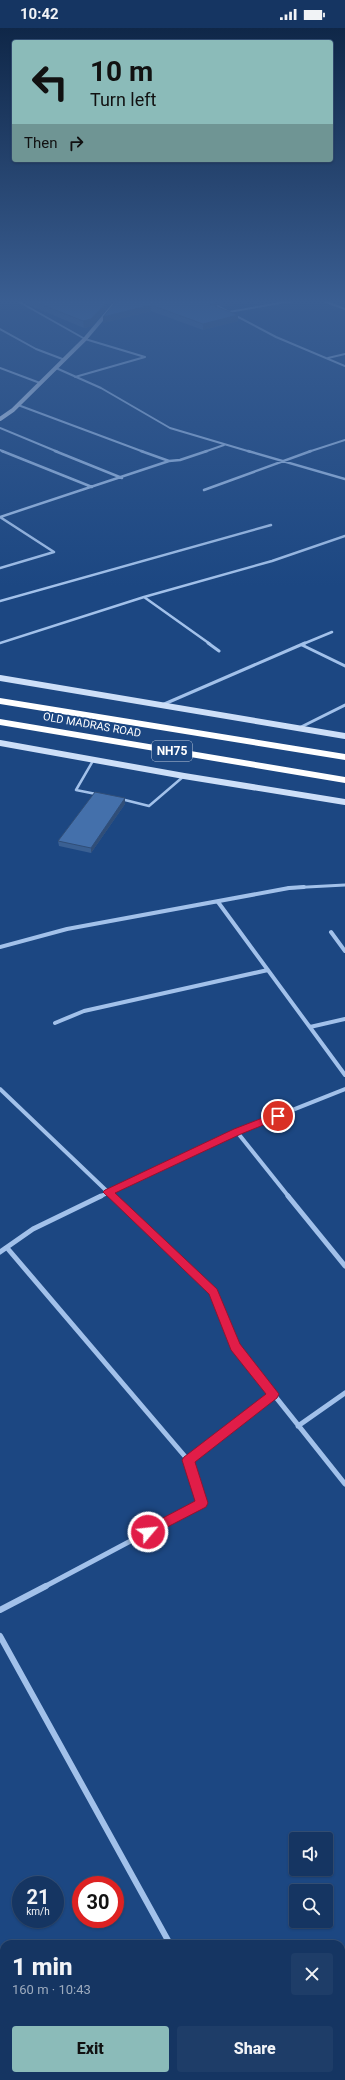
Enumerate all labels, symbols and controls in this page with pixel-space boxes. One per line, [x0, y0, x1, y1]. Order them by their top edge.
text: 10:42 [20, 5, 59, 23]
text: 10 m [90, 55, 153, 88]
icon: left [24, 56, 76, 108]
text: Turn left [90, 89, 156, 110]
icon: right [65, 132, 87, 154]
text: Then [24, 134, 57, 152]
street label: OLD MADRAS ROAD [42, 710, 142, 740]
road number: NH75 [152, 741, 192, 761]
pin [261, 1099, 295, 1133]
icon: arrive [267, 1105, 289, 1127]
position arrow [127, 1511, 169, 1553]
map controls [289, 1832, 333, 1928]
button: sound [289, 1832, 333, 1876]
speed limit sign: 30 [72, 1876, 124, 1928]
button: search [289, 1884, 333, 1928]
text: 21 [27, 1885, 49, 1909]
text: km/h [26, 1906, 50, 1917]
text: 1 min [12, 1953, 73, 1981]
button: close [291, 1953, 333, 1995]
text: 160 m · 10:43 [12, 1982, 91, 1997]
button: Exit [12, 2026, 169, 2072]
button: Share [177, 2026, 333, 2072]

